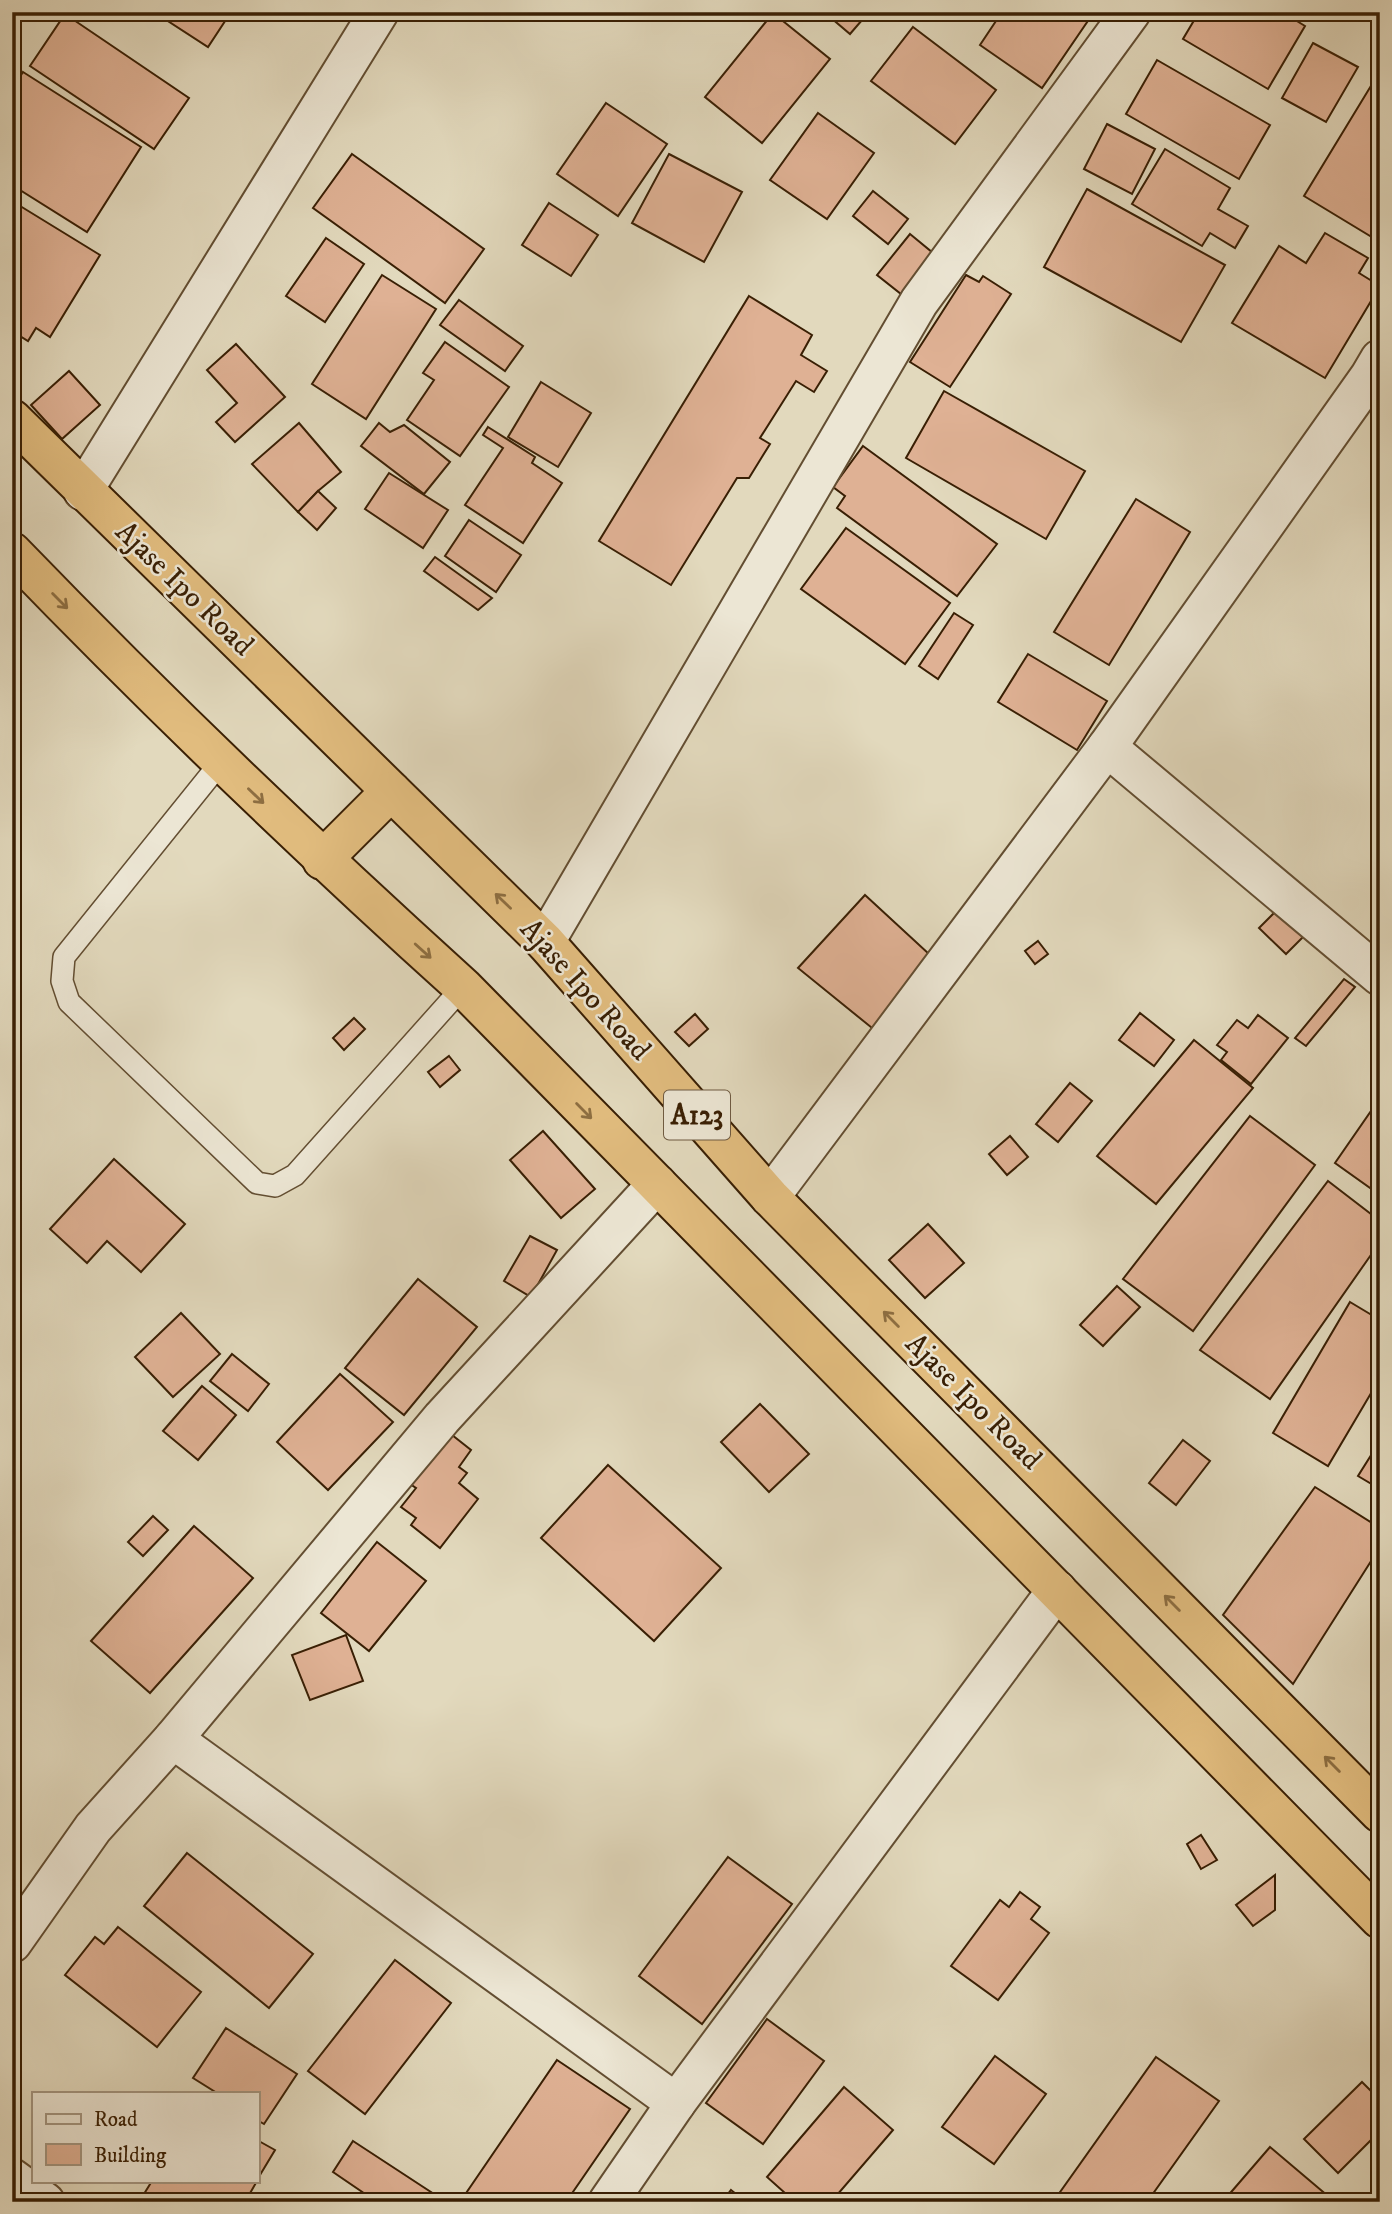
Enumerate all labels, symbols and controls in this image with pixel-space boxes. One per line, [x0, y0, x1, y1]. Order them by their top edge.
street label: Ajase Ipo Road [107, 514, 261, 664]
one-way arrow [52, 592, 69, 609]
one-way arrow [247, 788, 264, 805]
one-way arrow [495, 893, 512, 910]
street label: Ajase Ipo Road [512, 911, 658, 1069]
one-way arrow [413, 943, 431, 959]
road number: A123 [664, 1090, 730, 1140]
one-way arrow [576, 1102, 593, 1119]
one-way arrow [883, 1311, 900, 1328]
street label: Ajase Ipo Road [897, 1326, 1049, 1478]
one-way arrow [1163, 1594, 1180, 1611]
one-way arrow [1323, 1756, 1340, 1773]
legend [32, 2092, 259, 2182]
text: Road [94, 2107, 138, 2133]
text: Building [94, 2143, 167, 2169]

